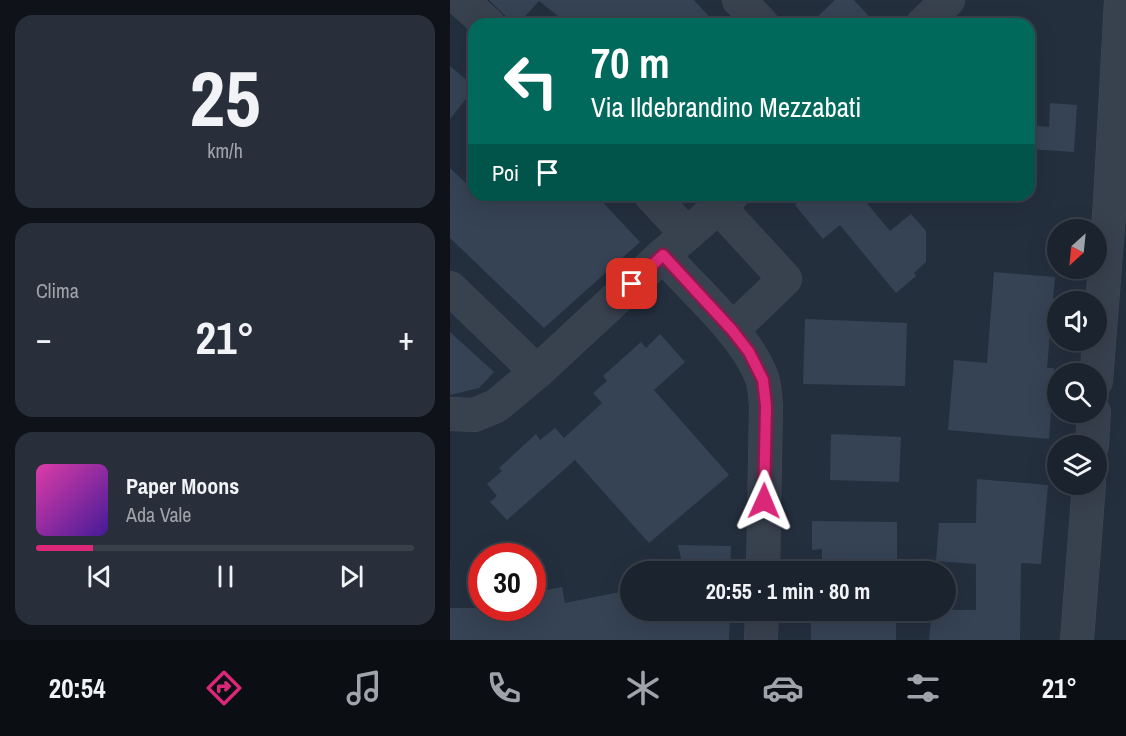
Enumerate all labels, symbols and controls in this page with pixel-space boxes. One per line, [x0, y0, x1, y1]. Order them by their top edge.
text: 70 m [591, 35, 670, 91]
icon: left [492, 42, 570, 120]
text: 25 [189, 45, 261, 150]
text: Via Ildebrandino Mezzabati [591, 89, 861, 125]
text: km/h [207, 137, 243, 164]
icon: arrive [531, 156, 564, 189]
text: Poi [492, 158, 519, 188]
north arrow [1047, 219, 1107, 279]
map controls [1047, 219, 1107, 495]
pin [606, 258, 657, 309]
icon: arrive [615, 267, 648, 300]
text: Clima [36, 277, 79, 304]
button: sound [1047, 291, 1107, 351]
text: 21° [195, 307, 255, 368]
text: − [36, 316, 52, 360]
text: + [398, 316, 414, 360]
button: search [1047, 363, 1107, 423]
button: layers [1047, 435, 1107, 495]
position arrow [732, 469, 796, 533]
text: Paper Moons [126, 471, 239, 501]
text: Ada Vale [126, 501, 191, 528]
speed limit sign: 30 [468, 543, 546, 621]
icon: previous [83, 560, 116, 593]
icon: pause [209, 560, 242, 593]
icon: next [335, 560, 368, 593]
text: 20:55 · 1 min · 80 m [706, 576, 870, 606]
icon: directions [203, 667, 245, 709]
icon: music [343, 667, 385, 709]
icon: phone [483, 667, 525, 709]
icon: climate [622, 667, 664, 709]
icon: car [762, 667, 804, 709]
icon: filters [902, 667, 944, 709]
text: 20:54 [49, 670, 105, 706]
text: 21° [1042, 670, 1077, 706]

